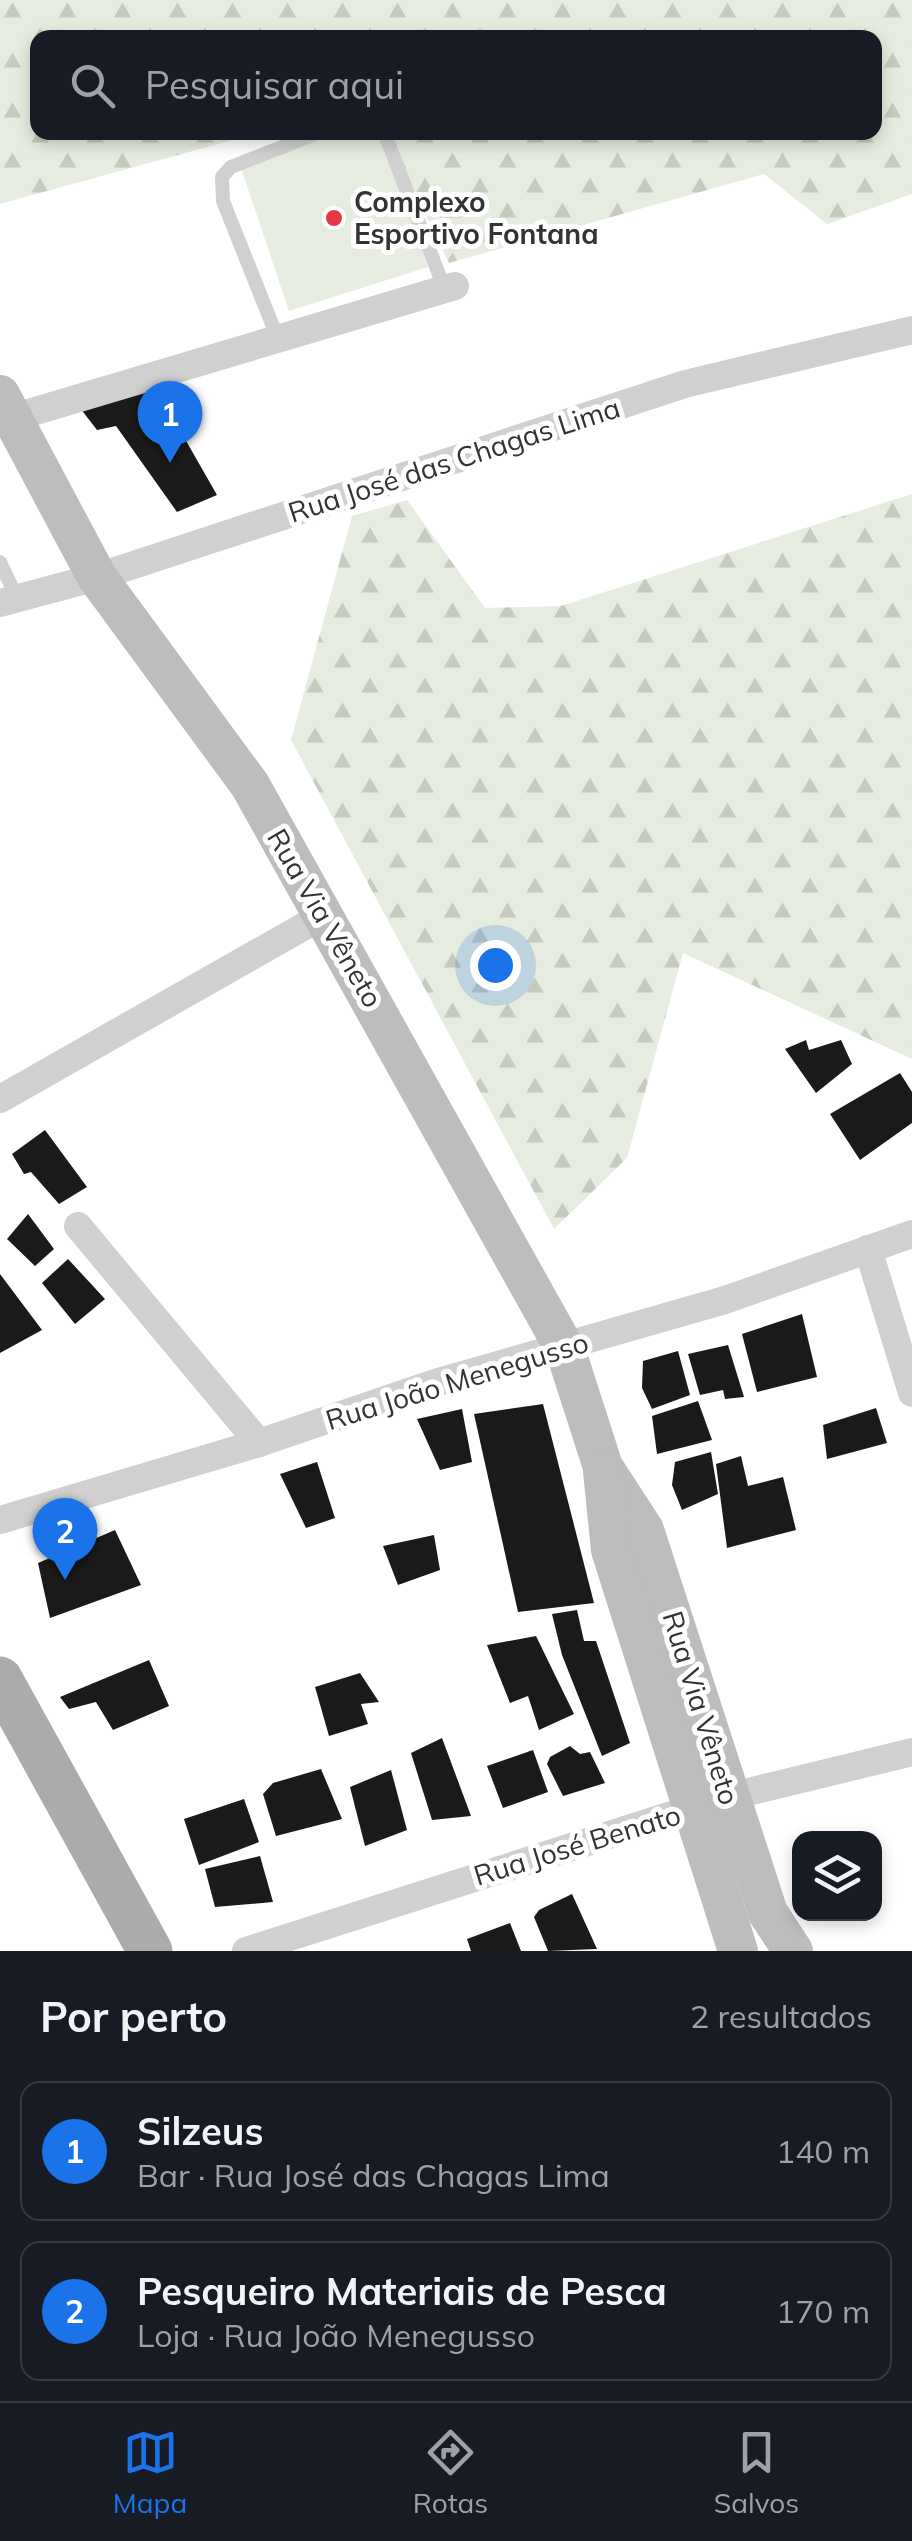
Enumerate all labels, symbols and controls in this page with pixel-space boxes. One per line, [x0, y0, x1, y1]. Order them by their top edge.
search box [30, 30, 882, 140]
icon: search [65, 58, 120, 113]
text: Pesquisar aqui [145, 61, 404, 109]
place label: Complexo Esportivo Fontana [354, 184, 599, 251]
marker: Complexo Esportivo Fontana [323, 207, 345, 229]
pin: 1 [138, 380, 202, 463]
street label: Rua José das Chagas Lima [284, 389, 624, 530]
street label: Rua Via Vêneto [260, 822, 391, 1013]
your location [470, 940, 521, 991]
street label: Rua João Menegusso [321, 1324, 592, 1437]
pin: 2 [32, 1498, 98, 1580]
street label: Rua Via Vêneto [655, 1607, 748, 1809]
street label: Rua José Benato [469, 1796, 684, 1893]
map controls [792, 1831, 882, 1921]
button: layers [792, 1831, 882, 1921]
text: Por perto [40, 1990, 227, 2043]
text: 2 resultados [690, 1996, 872, 2036]
text: Silzeus [137, 2107, 263, 2155]
text: 1 [65, 2131, 84, 2171]
text: 140 m [776, 2131, 870, 2171]
text: Bar · Rua José das Chagas Lima [137, 2155, 610, 2195]
text: Pesqueiro Materiais de Pesca [137, 2267, 667, 2315]
text: 2 [65, 2291, 84, 2331]
text: 170 m [776, 2291, 870, 2331]
text: Loja · Rua João Menegusso [137, 2315, 535, 2355]
tab: Mapa [113, 2425, 187, 2520]
tab: Rotas [413, 2425, 488, 2520]
tab: Salvos [714, 2425, 799, 2520]

